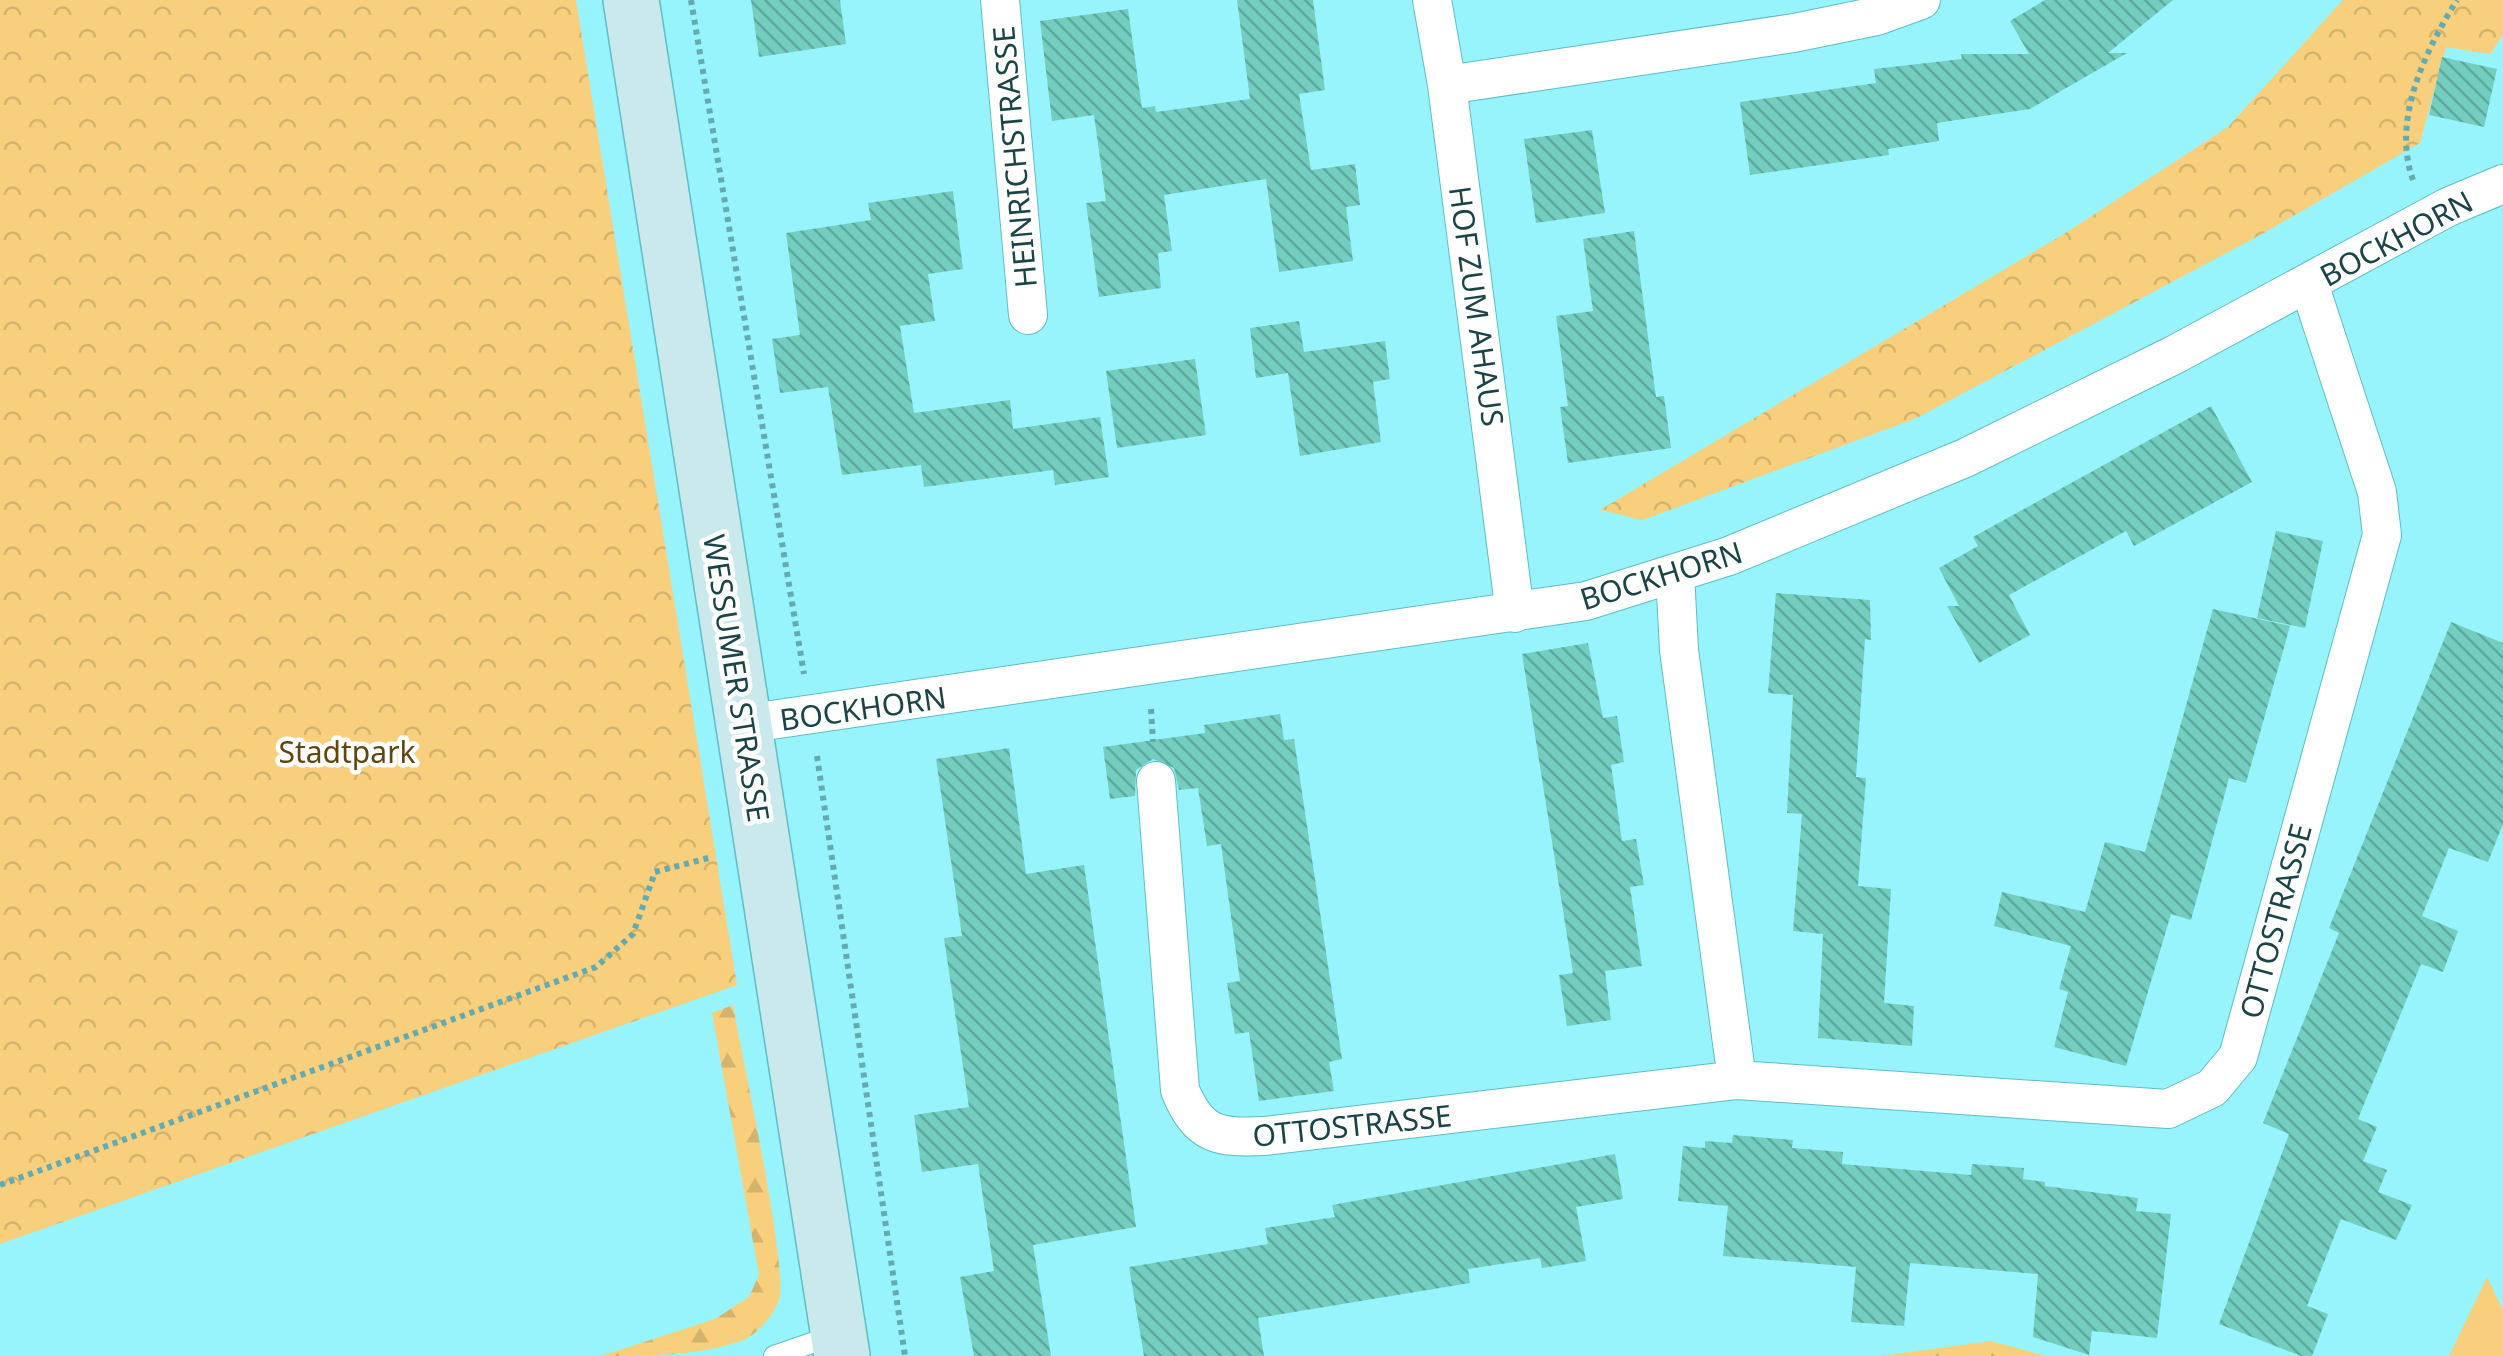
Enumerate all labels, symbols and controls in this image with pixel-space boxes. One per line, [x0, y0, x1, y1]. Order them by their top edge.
street label: HEINRICHSTRASSE [982, 24, 1046, 290]
street label: BOCKHORN [2312, 181, 2480, 295]
street label: HOF ZUM AHAUS [1440, 183, 1514, 429]
street label: WESSUMER STRASSE [694, 531, 780, 825]
street label: BOCKHORN [1575, 531, 1747, 619]
street label: BOCKHORN [777, 676, 949, 740]
park label: Stadtpark [278, 731, 416, 772]
street label: OTTOSTRASSE [2229, 819, 2321, 1023]
street label: OTTOSTRASSE [1250, 1094, 1454, 1156]

